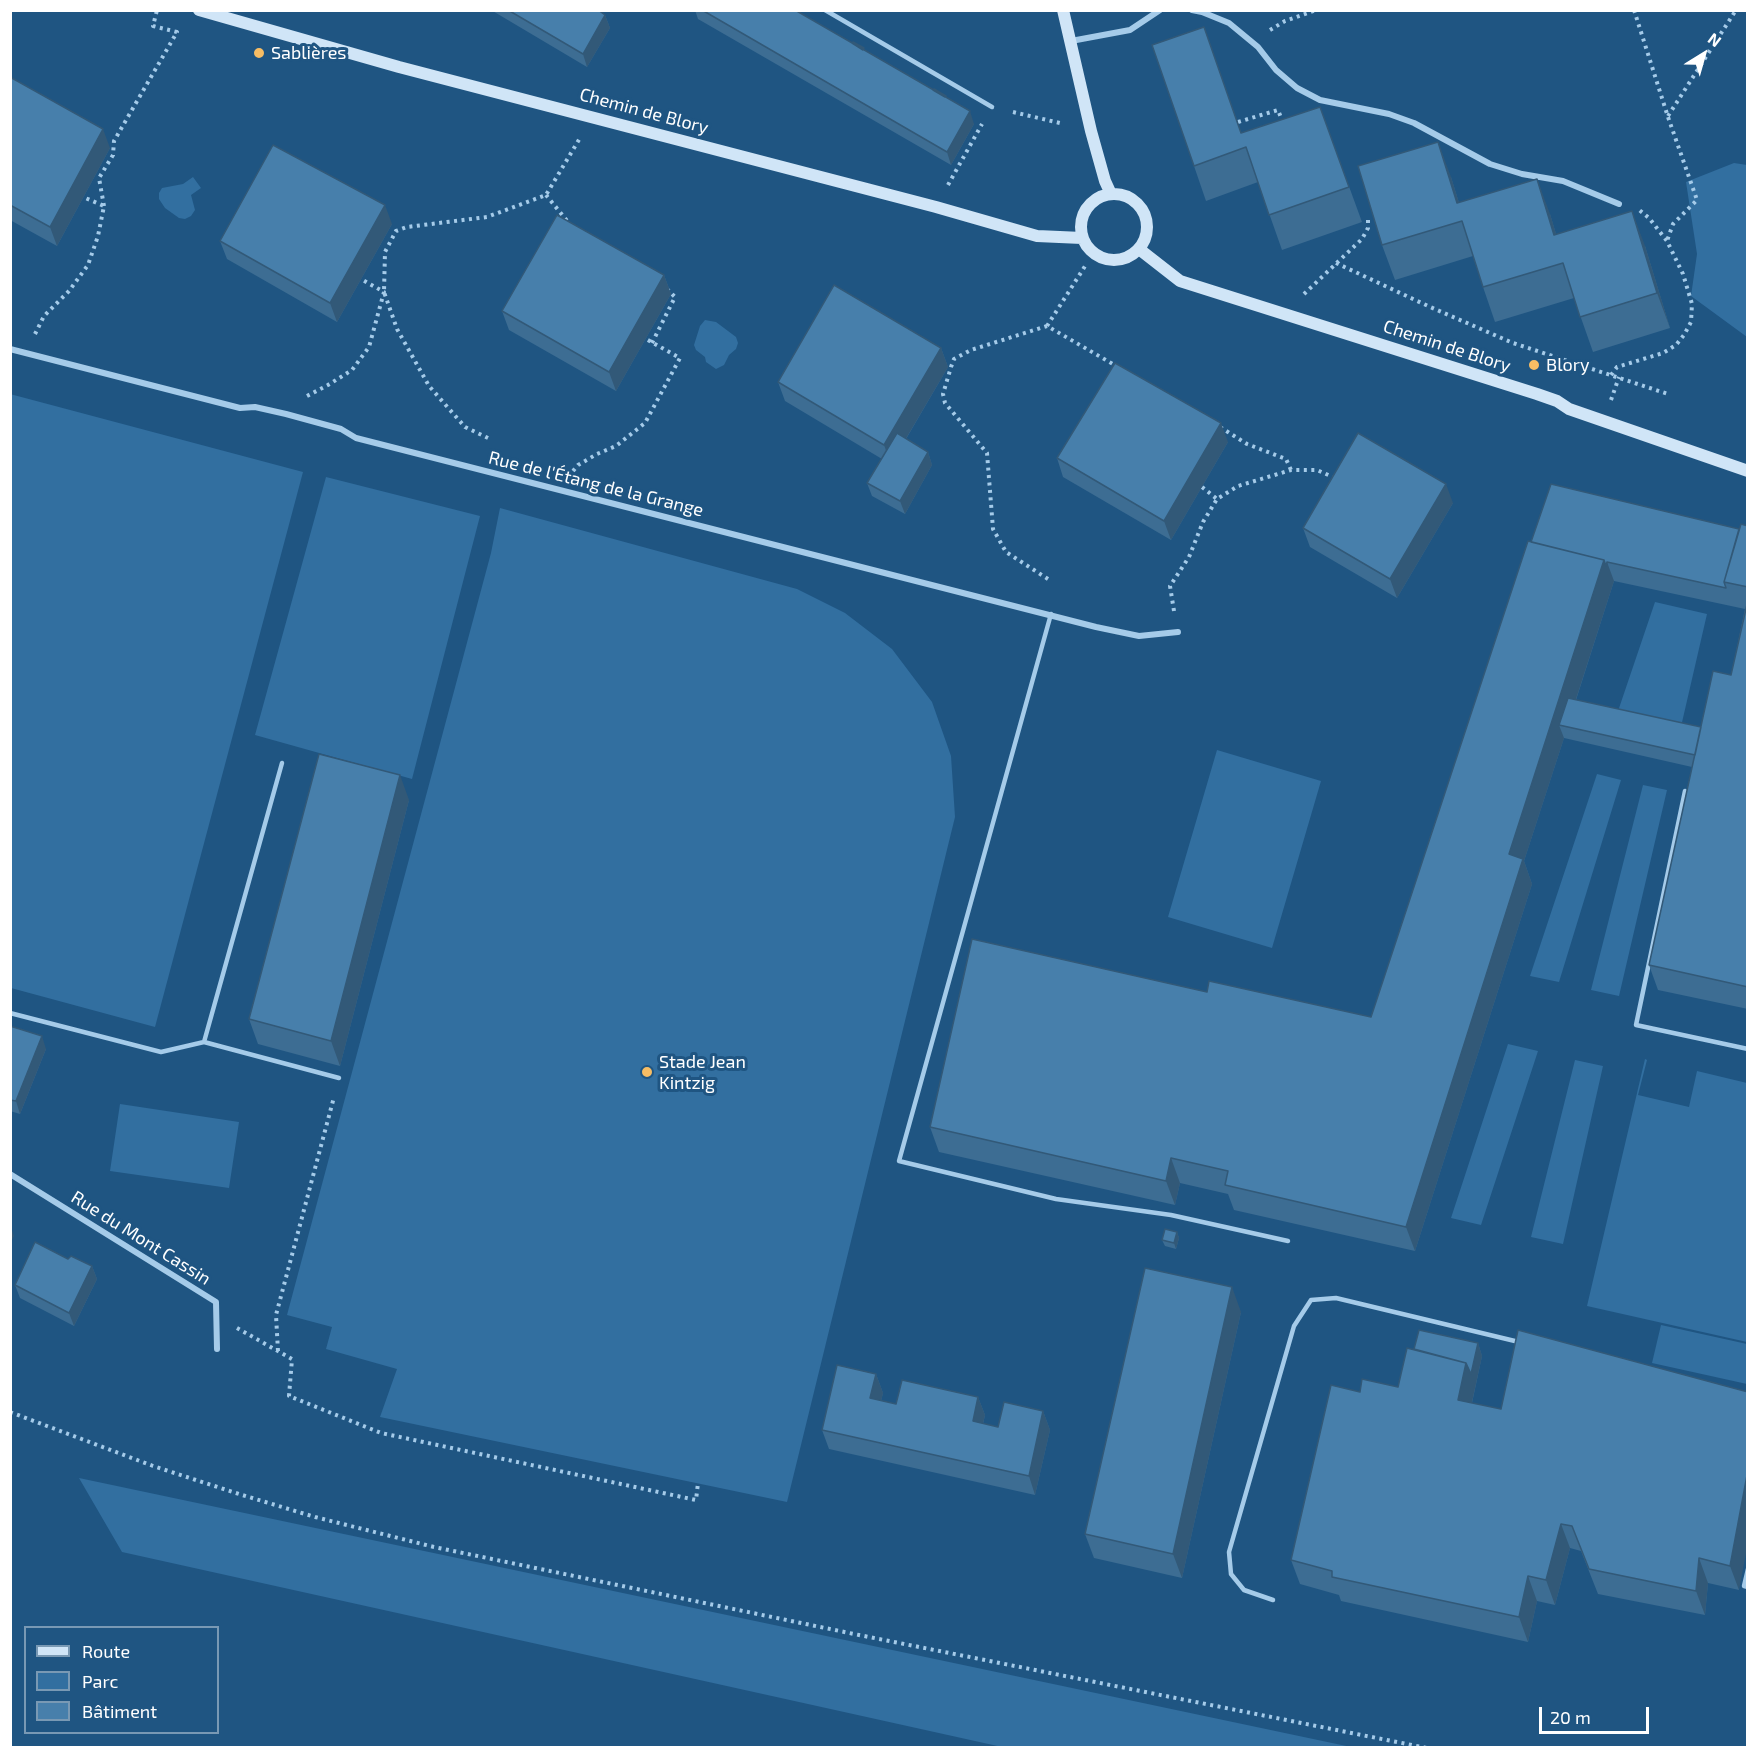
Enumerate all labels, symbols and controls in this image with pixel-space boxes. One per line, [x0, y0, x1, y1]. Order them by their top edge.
north arrow [1674, 24, 1734, 84]
text: N [1705, 28, 1725, 50]
place label: Sablières [271, 42, 347, 64]
marker: Sablières [252, 46, 266, 60]
street label: Chemin de Blory [577, 83, 711, 139]
street label: Chemin de Blory [1381, 315, 1513, 377]
place label: Blory [1546, 354, 1589, 376]
marker: Blory [1527, 358, 1541, 372]
street label: Rue de l'Étang de la Grange [486, 447, 706, 521]
place label: Stade Jean Kintzig [659, 1051, 746, 1094]
marker: Stade Jean Kintzig [640, 1065, 654, 1079]
street label: Rue du Mont Cassin [67, 1186, 215, 1290]
legend [24, 1626, 219, 1734]
text: Route [82, 1640, 130, 1662]
text: Parc [82, 1670, 118, 1692]
scale bar [1542, 1695, 1652, 1733]
text: Bâtiment [82, 1700, 157, 1722]
text: 20 m [1550, 1706, 1591, 1728]

